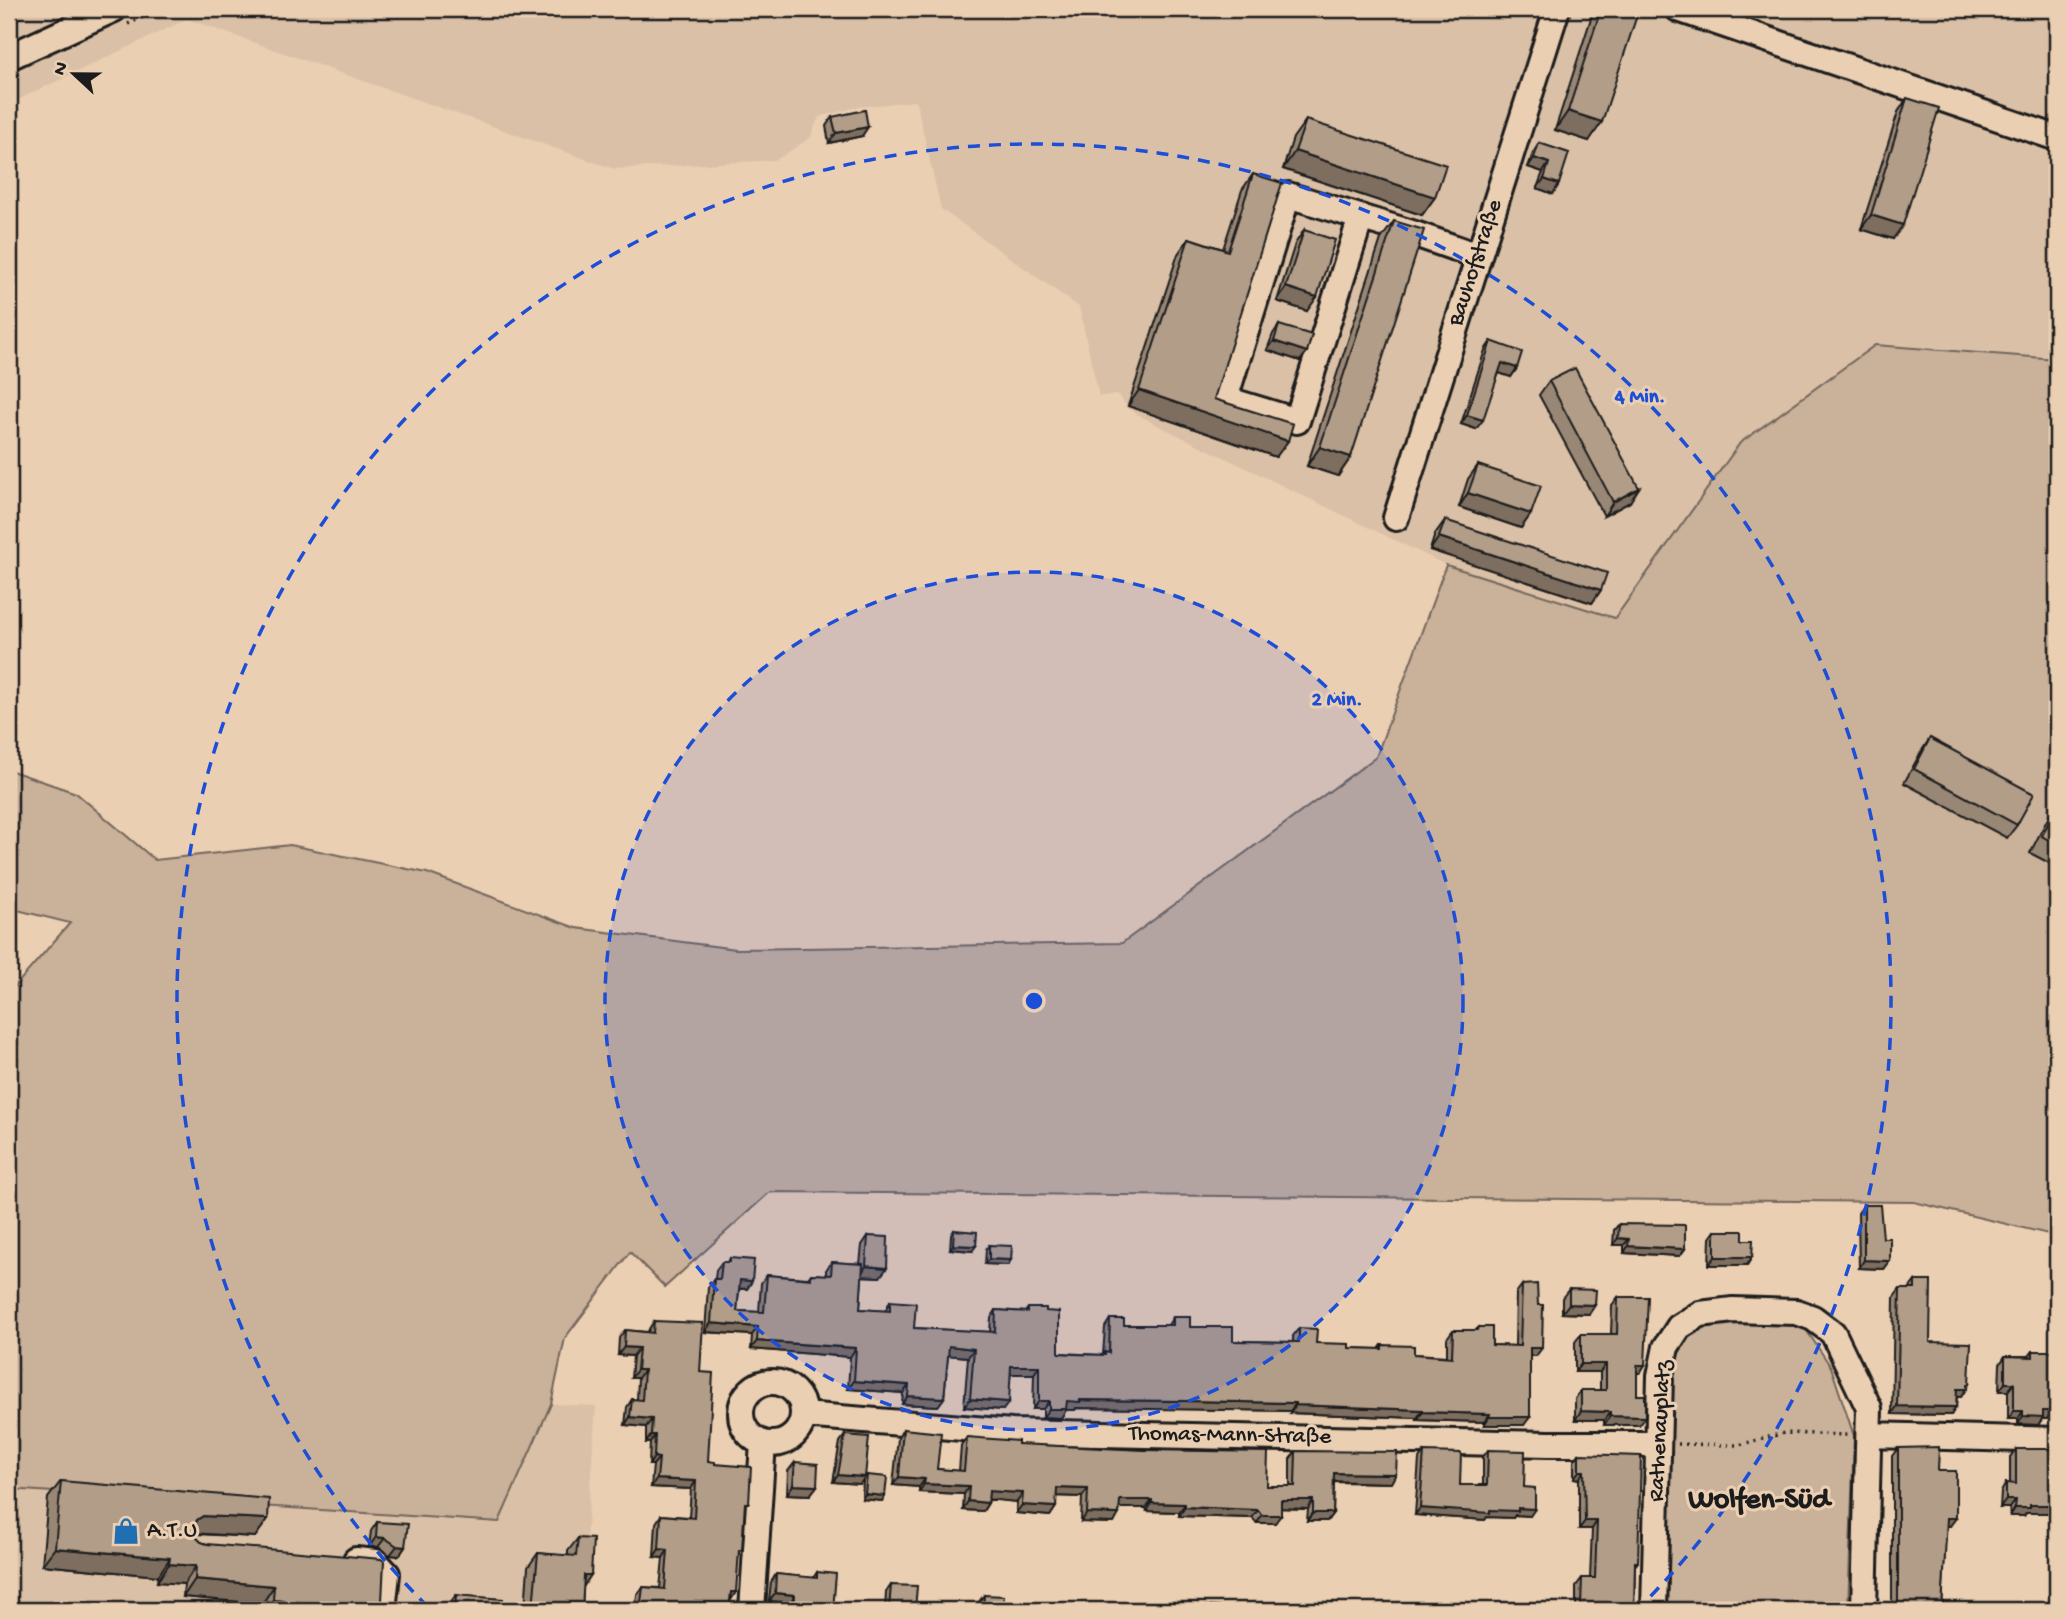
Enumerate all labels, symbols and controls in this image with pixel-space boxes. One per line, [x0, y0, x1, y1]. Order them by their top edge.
north arrow [38, 38, 108, 108]
text: N [48, 59, 74, 79]
street label: Bauhofstraße [1443, 195, 1509, 331]
text: 4 Min. [1614, 386, 1665, 411]
text: 2 Min. [1312, 689, 1362, 714]
centre of rings [1022, 989, 1046, 1013]
street label: Rathenauplatz [1644, 1359, 1678, 1502]
street label: Thomas-Mann-Straße [1126, 1421, 1333, 1451]
district label: Wolfen-Süd [1687, 1484, 1833, 1519]
shop icon: A.T.U [111, 1516, 141, 1546]
place label: A.T.U [147, 1518, 197, 1545]

